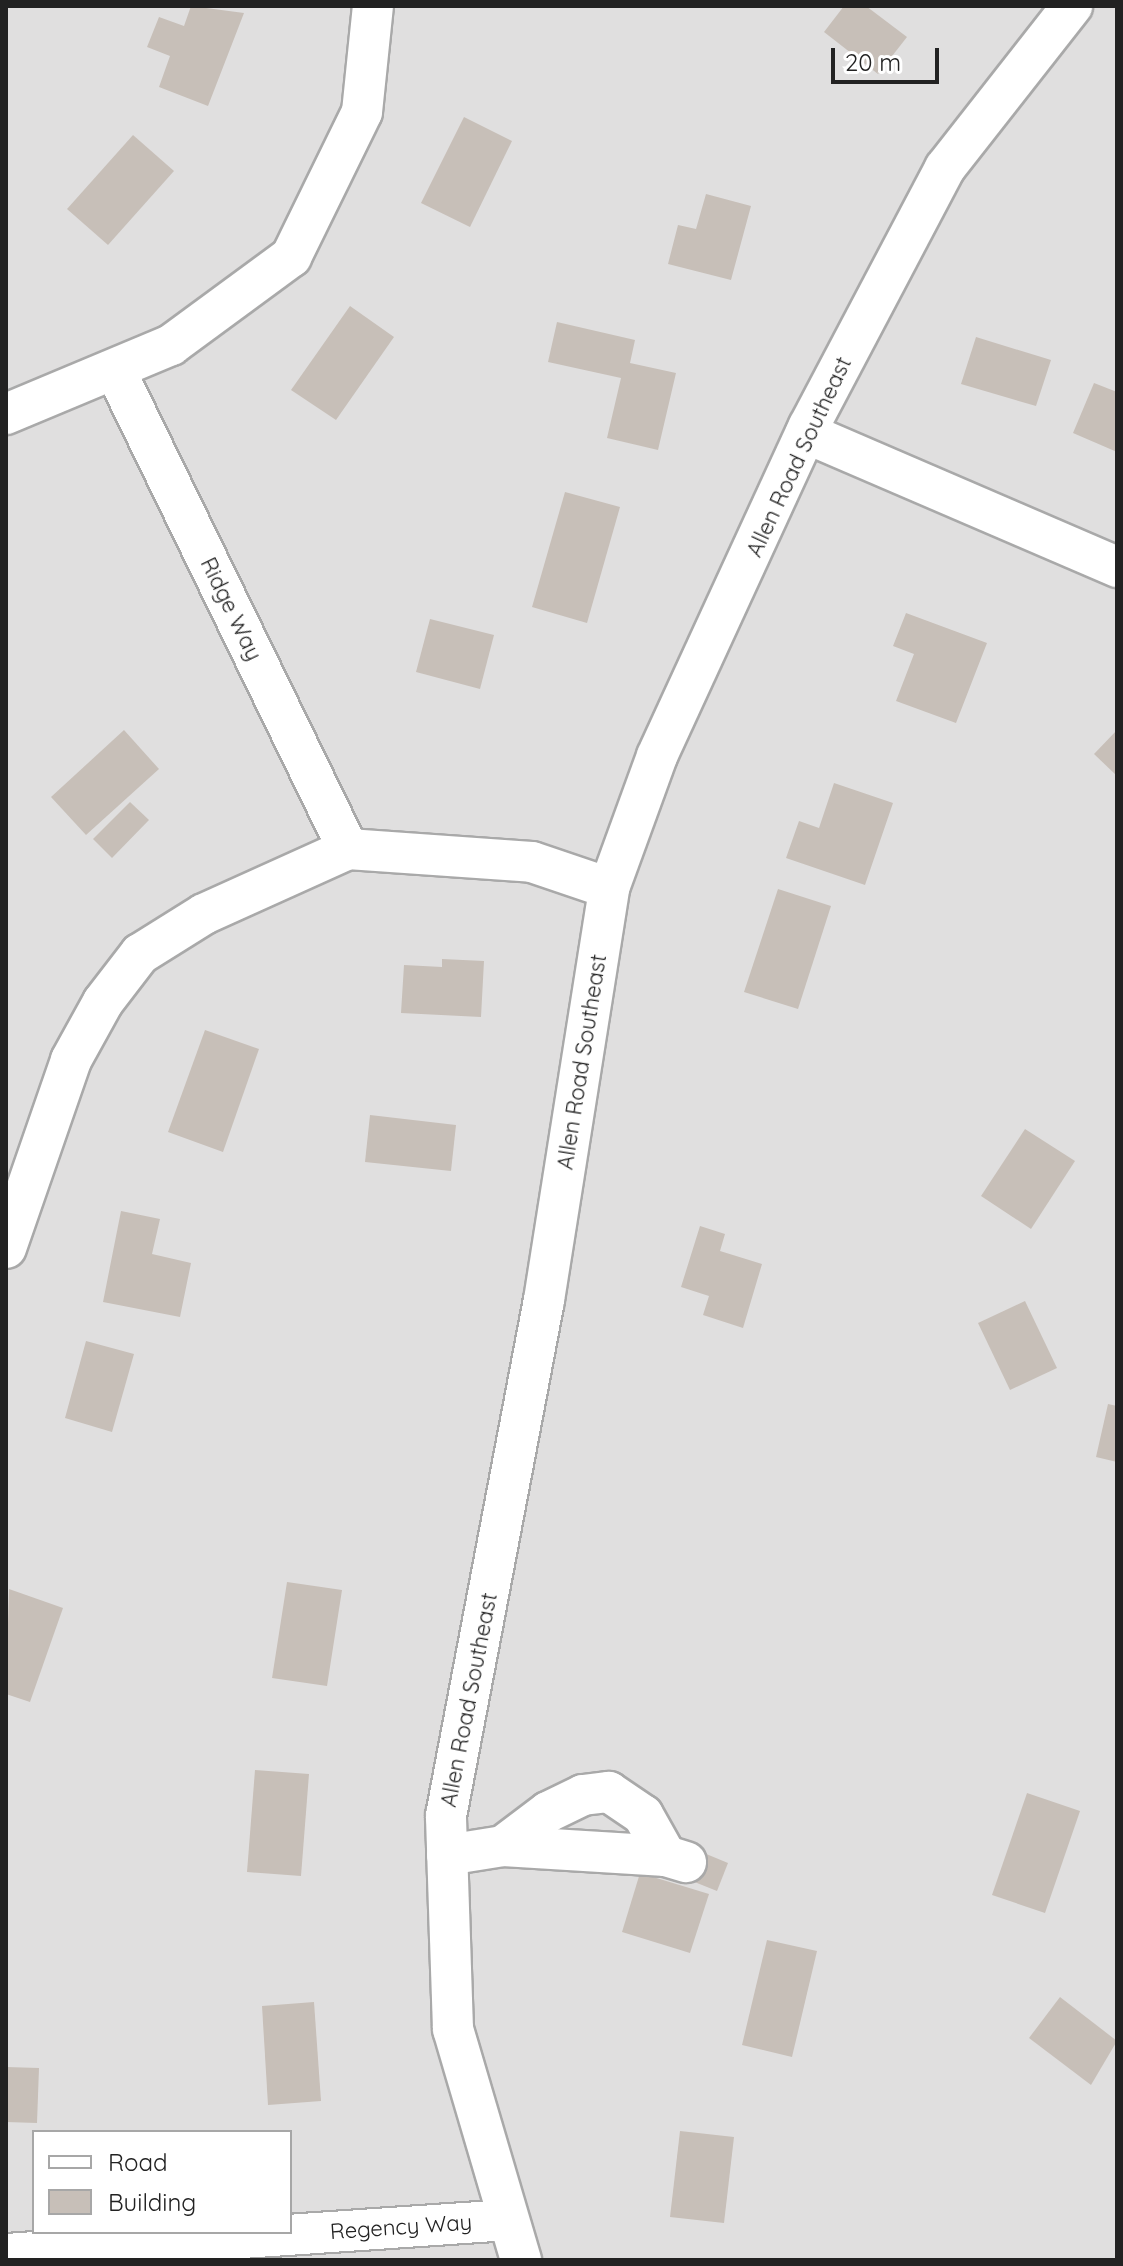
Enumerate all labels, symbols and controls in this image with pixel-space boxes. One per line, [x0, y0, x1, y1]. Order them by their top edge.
scale bar [835, 32, 943, 82]
text: 20 m [845, 47, 901, 77]
street label: Allen Road Southeast [741, 353, 857, 561]
street label: Ridge Way [195, 553, 267, 665]
street label: Allen Road Southeast [552, 952, 612, 1172]
street label: Allen Road Southeast [435, 1591, 503, 1809]
legend [32, 2130, 292, 2234]
text: Road [108, 2147, 168, 2177]
text: Building [108, 2187, 196, 2217]
street label: Regency Way [329, 2209, 473, 2245]

